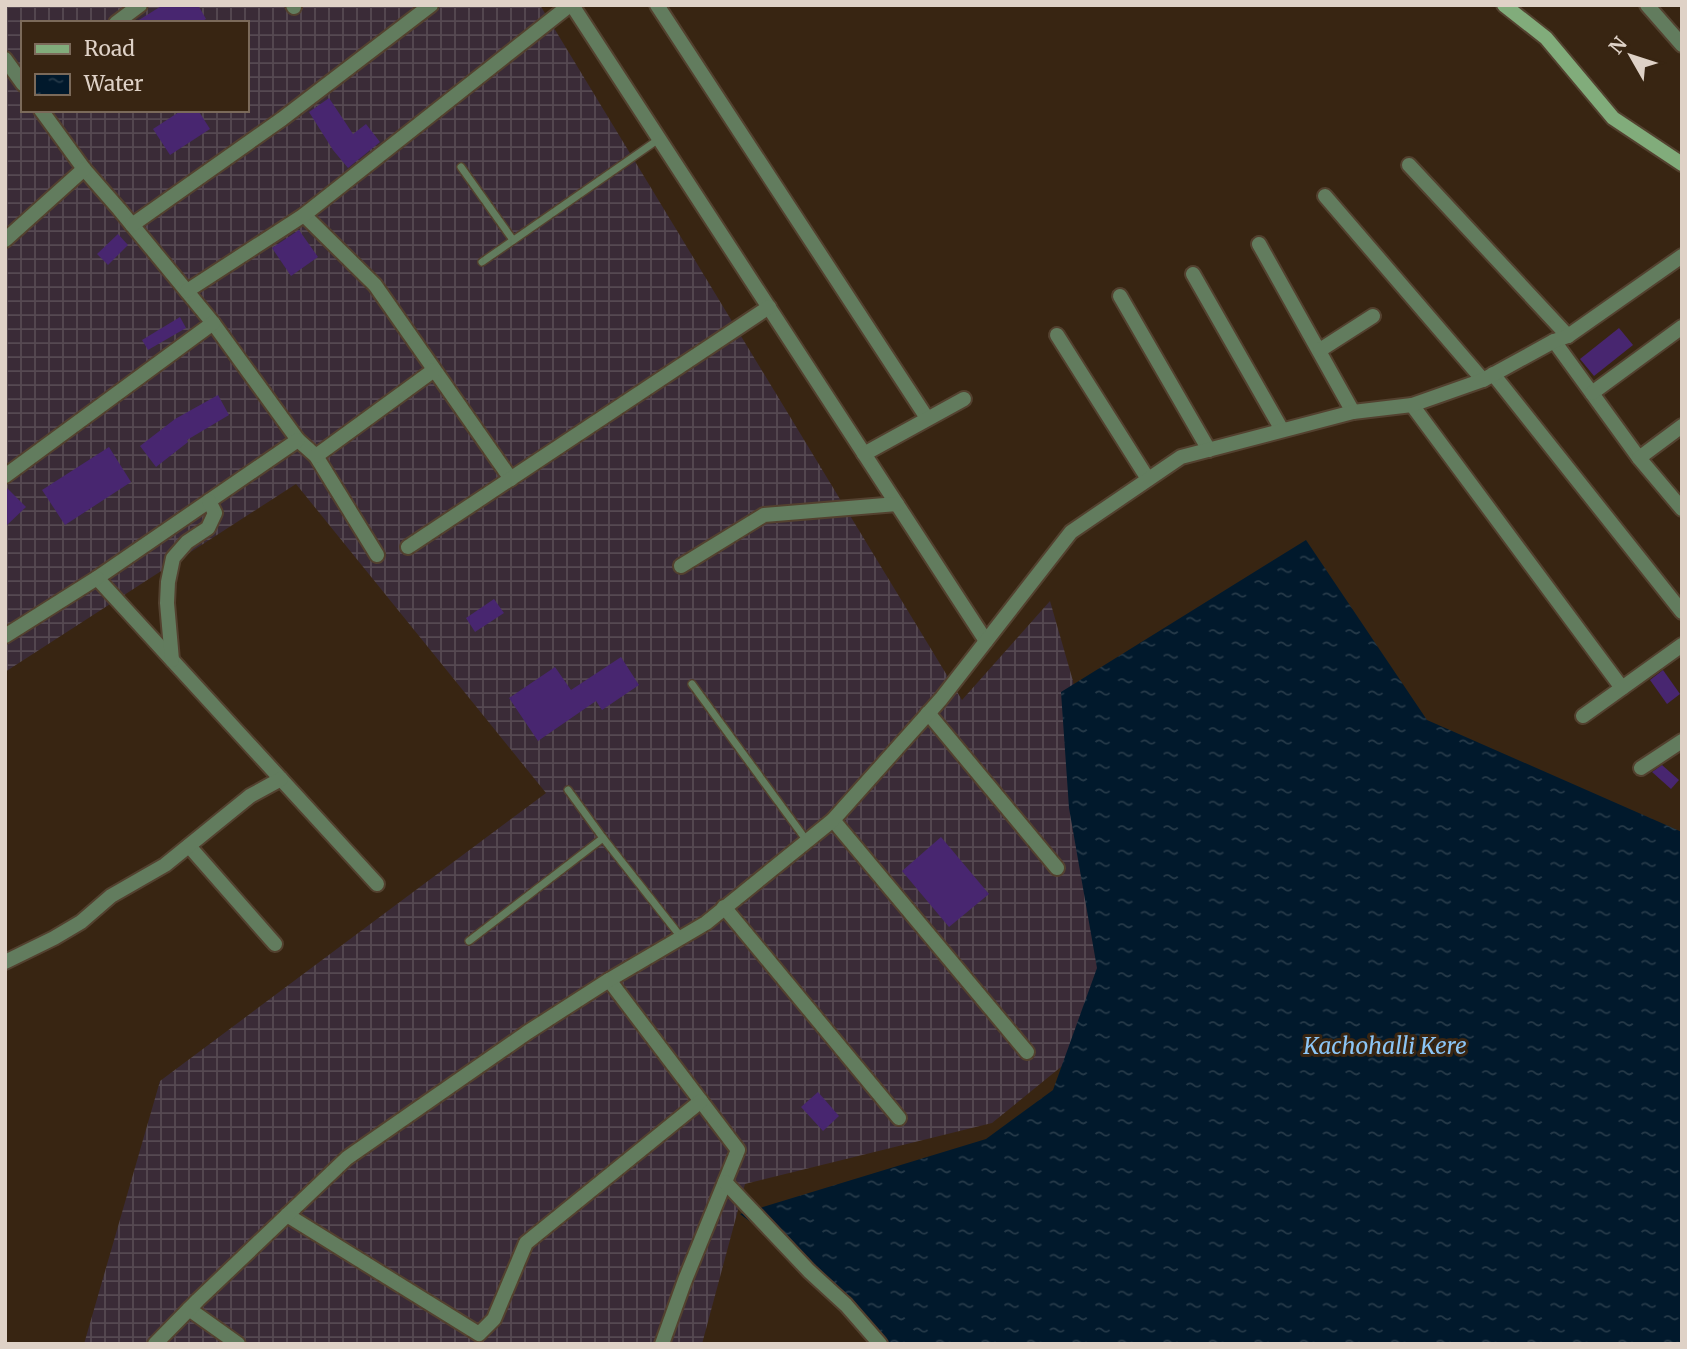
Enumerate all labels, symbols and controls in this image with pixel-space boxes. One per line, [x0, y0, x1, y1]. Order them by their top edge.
legend [21, 21, 248, 112]
north arrow [1596, 21, 1666, 91]
text: N [1604, 32, 1632, 59]
text: Road [84, 35, 135, 62]
text: Water [83, 70, 143, 97]
water label: Kachohalli Kere [1302, 1031, 1467, 1060]

